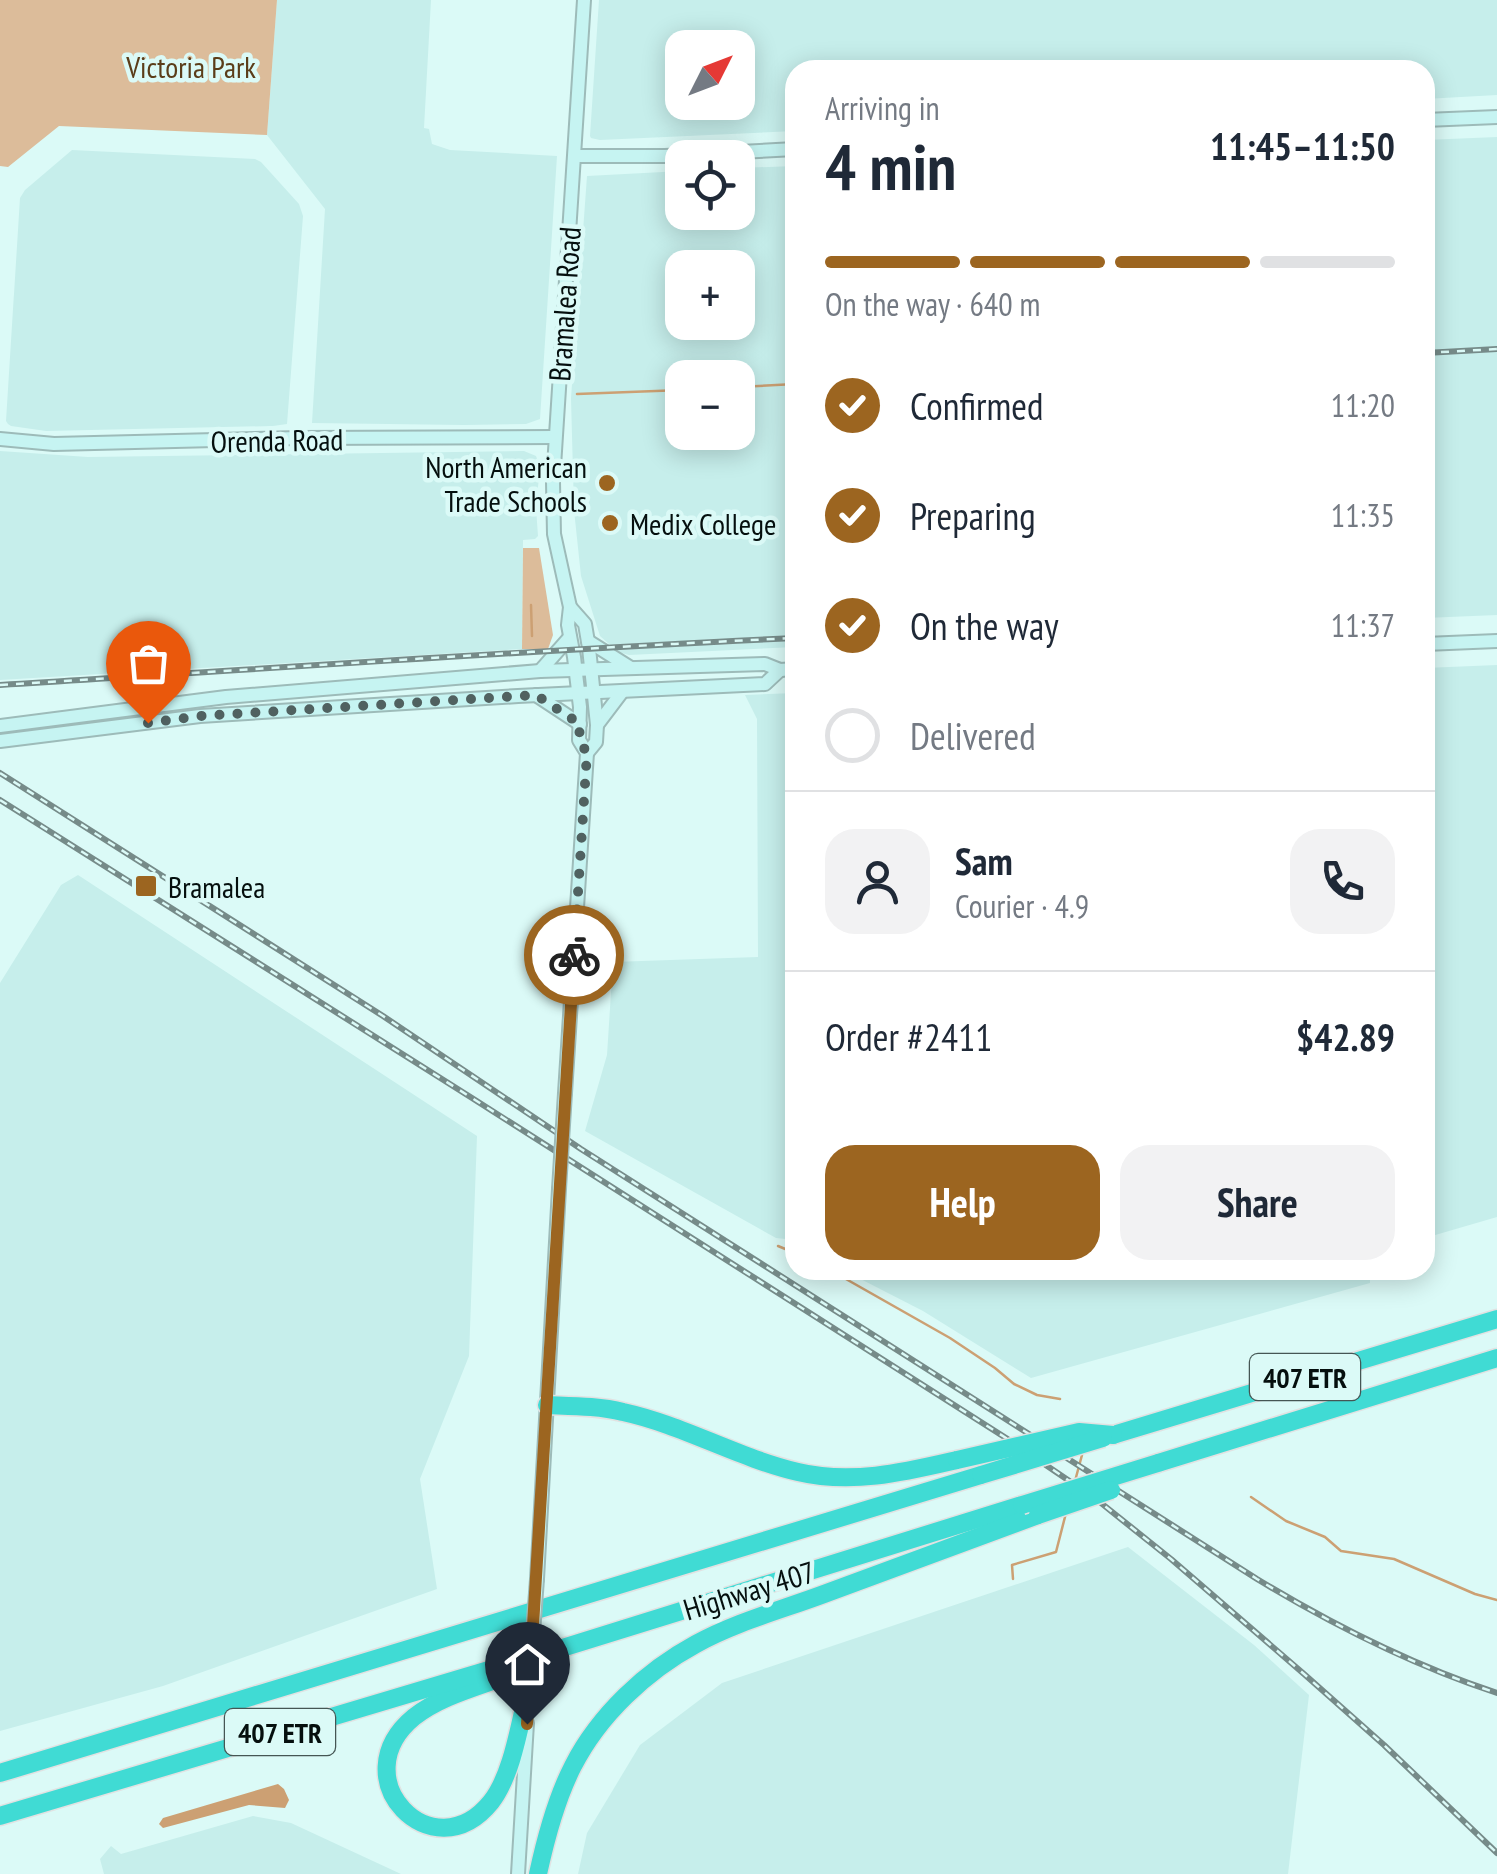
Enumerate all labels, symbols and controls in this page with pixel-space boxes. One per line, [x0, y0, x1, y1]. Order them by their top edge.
north arrow [665, 30, 755, 120]
map controls [665, 30, 755, 450]
park label: Victoria Park [125, 47, 256, 86]
text: Arriving in [825, 87, 940, 129]
text: 11:45–11:50 [1210, 121, 1395, 170]
text: 4 min [825, 124, 956, 208]
button: locate [665, 140, 755, 230]
street label: Bramalea Road [539, 225, 589, 383]
button: + [665, 250, 755, 340]
text: On the way · 640 m [825, 283, 1040, 325]
button: − [665, 360, 755, 450]
icon: check [825, 378, 880, 433]
text: Confirmed [910, 381, 1043, 430]
text: 11:20 [1331, 384, 1395, 426]
street label: Orenda Road [210, 419, 344, 461]
place label: North American Trade Schools [425, 447, 587, 520]
marker: North American Trade Schools [596, 472, 618, 494]
icon: check [825, 488, 880, 543]
text: Preparing [910, 491, 1036, 540]
text: 11:35 [1331, 494, 1395, 536]
place label: Medix College [630, 504, 776, 543]
marker: Medix College [599, 512, 621, 534]
icon: check [825, 598, 880, 653]
text: On the way [910, 601, 1058, 650]
text: 11:37 [1331, 604, 1395, 646]
pin [106, 621, 191, 724]
icon: bag [121, 636, 176, 691]
text: Delivered [910, 711, 1036, 760]
button: person [825, 829, 930, 934]
button: phone [1290, 829, 1395, 934]
text: Sam [955, 836, 1013, 885]
place label: Bramalea [168, 867, 265, 906]
marker: Bramalea [133, 873, 159, 899]
text: Courier · 4.9 [955, 885, 1089, 927]
courier [524, 905, 624, 1005]
icon: bike [547, 928, 602, 983]
text: Order #2411 [825, 1012, 992, 1061]
text: $42.89 [1296, 1012, 1395, 1061]
button: Help [825, 1145, 1100, 1260]
button: Share [1120, 1145, 1395, 1260]
road number: 407 ETR [1250, 1354, 1360, 1400]
street label: Highway 407 [678, 1552, 820, 1628]
pin [485, 1622, 570, 1725]
icon: home [500, 1637, 555, 1692]
road number: 407 ETR [225, 1709, 335, 1755]

